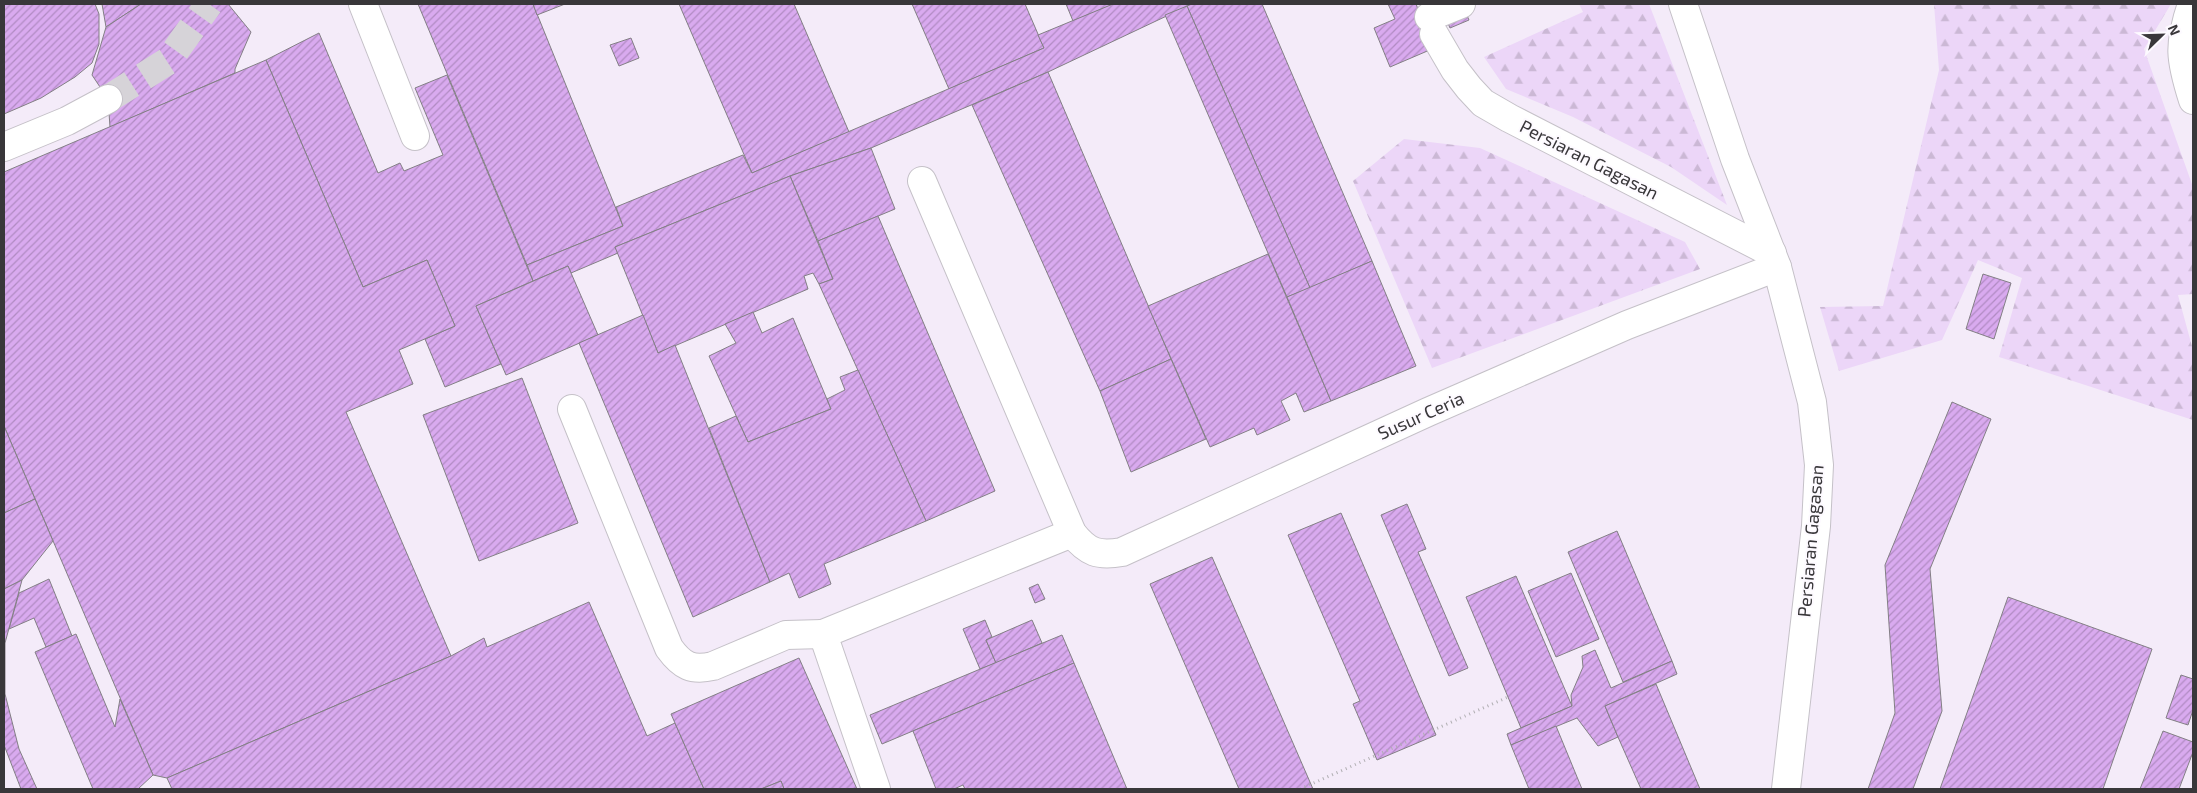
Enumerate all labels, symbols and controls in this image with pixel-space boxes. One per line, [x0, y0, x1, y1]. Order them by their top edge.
north arrow [2137, 10, 2187, 60]
text: N [2165, 22, 2184, 38]
street label: Persiaran Gagasan [1516, 115, 1663, 204]
street label: Susur Ceria [1374, 386, 1467, 444]
street label: Persiaran Gagasan [1792, 464, 1828, 618]

